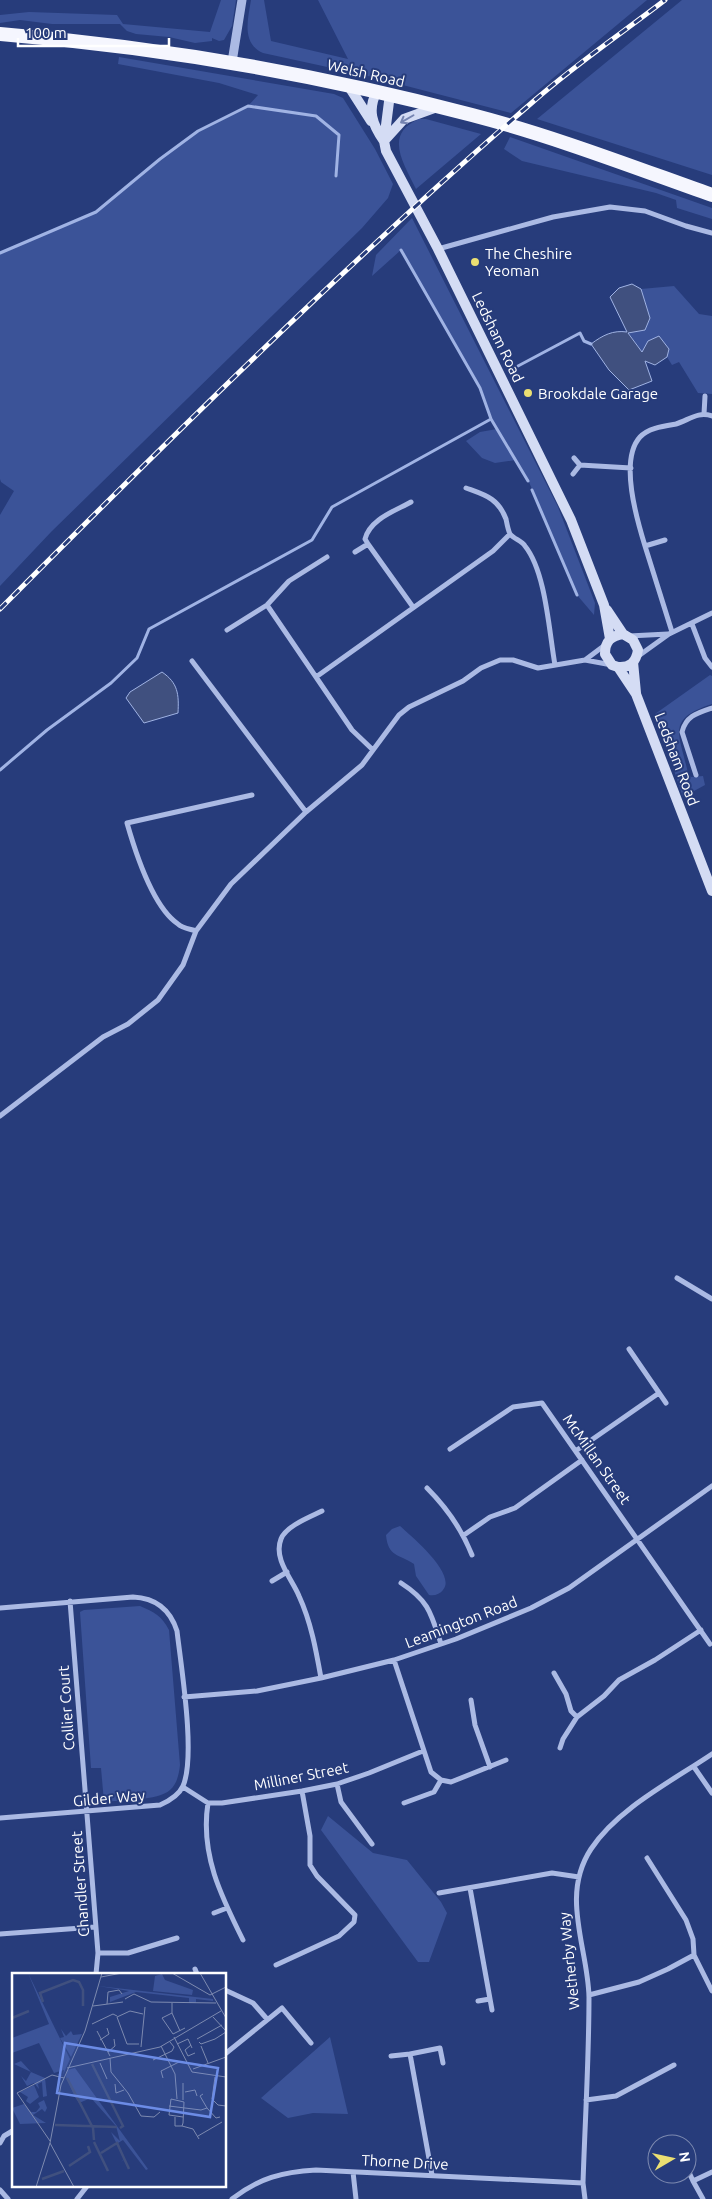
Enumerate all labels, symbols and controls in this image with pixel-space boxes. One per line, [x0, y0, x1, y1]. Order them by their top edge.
scale bar [18, 15, 169, 47]
text: 100 m [25, 24, 67, 41]
street label: Welsh Road [326, 56, 406, 90]
one-way arrow [400, 114, 415, 124]
place label: The Cheshire Yeoman [485, 245, 572, 279]
marker: The Cheshire Yeoman [469, 256, 481, 268]
street label: Ledsham Road [469, 289, 527, 385]
place label: Brookdale Garage [538, 385, 658, 402]
marker: Brookdale Garage [522, 387, 534, 399]
street label: Ledsham Road [651, 710, 703, 808]
street label: McMillan Street [560, 1411, 634, 1507]
street label: Leamington Road [403, 1593, 519, 1651]
street label: Collier Court [55, 1665, 77, 1751]
street label: Milliner Street [252, 1758, 350, 1794]
street label: Gilder Way [72, 1786, 146, 1810]
street label: Chandler Street [68, 1830, 92, 1937]
street label: Wetherby Way [555, 1911, 583, 2011]
inset map [12, 1973, 226, 2186]
north arrow [647, 2134, 697, 2184]
street label: Thorne Drive [361, 2151, 449, 2173]
text: N [676, 2151, 694, 2163]

